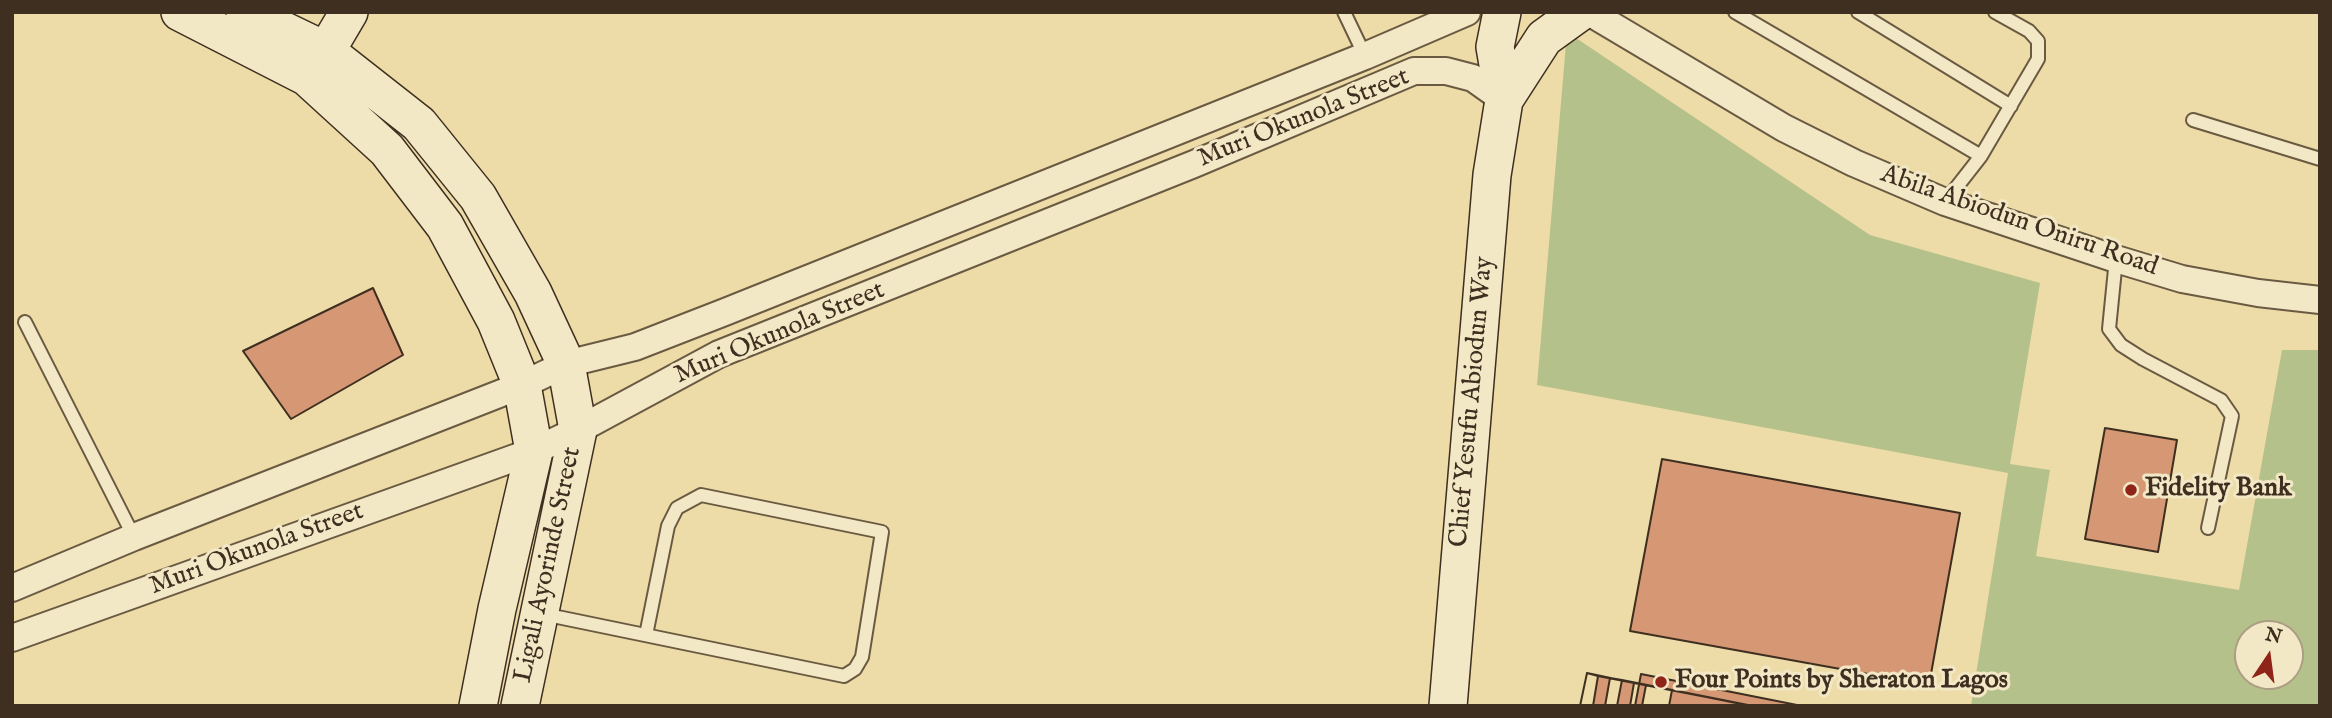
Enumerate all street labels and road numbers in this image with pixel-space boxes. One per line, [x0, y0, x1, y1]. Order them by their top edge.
street label: Muri Okunola Street [1194, 62, 1414, 176]
street label: Abila Abiodun Oniru Road [1876, 160, 2162, 284]
street label: Chief Yesufu Abiodun Way [1445, 255, 1501, 549]
street label: Muri Okunola Street [670, 276, 890, 392]
street label: Ligali Ayorinde Street [509, 444, 589, 686]
street label: Muri Okunola Street [146, 497, 368, 603]

